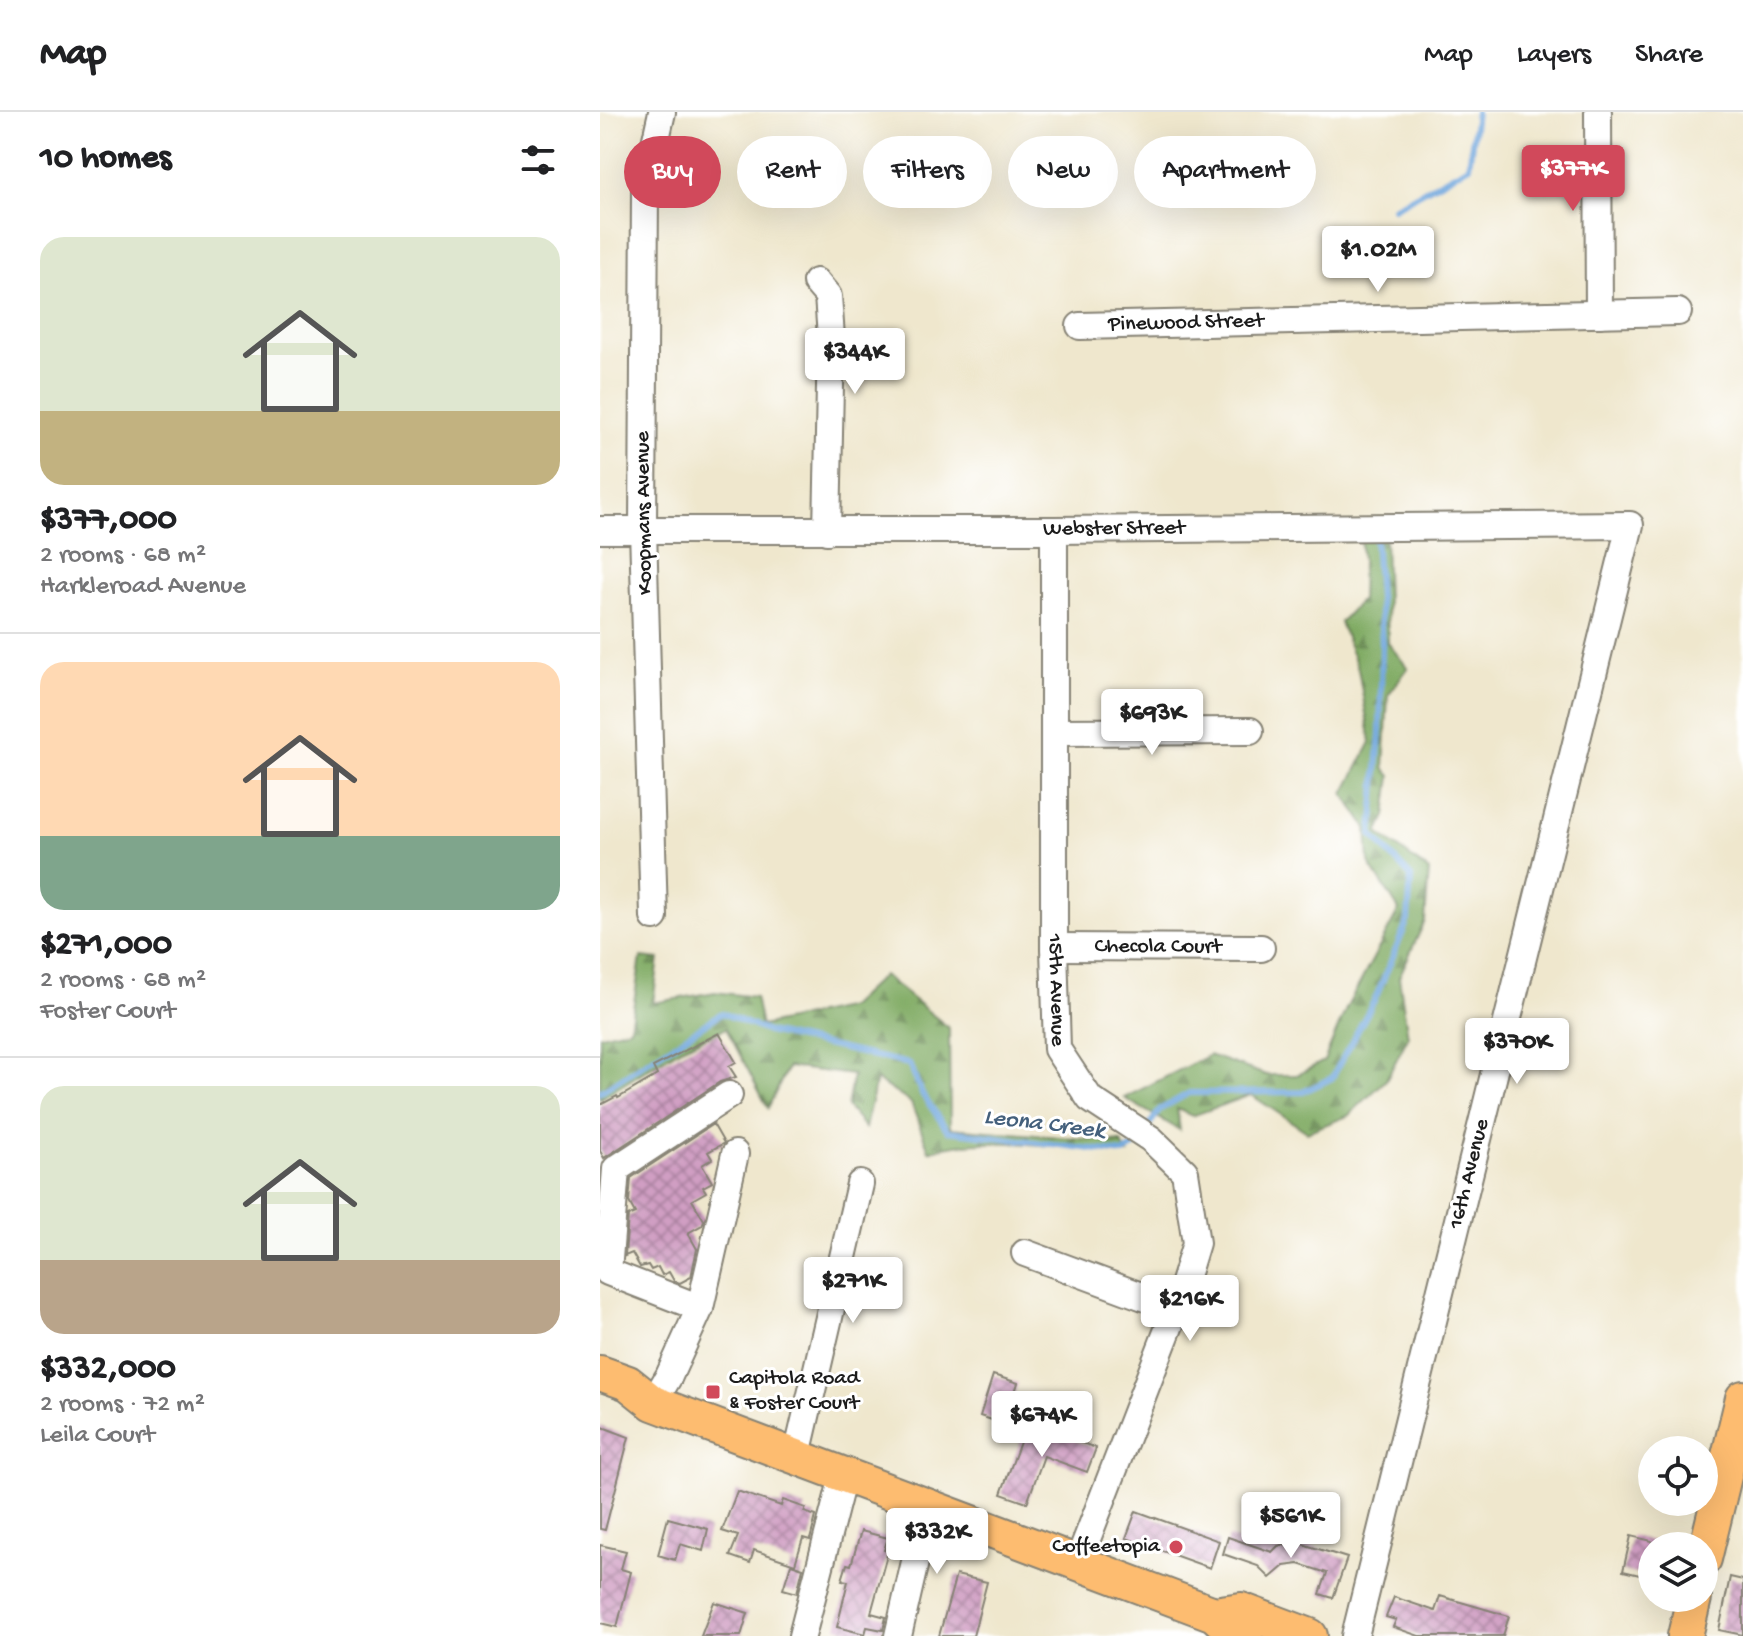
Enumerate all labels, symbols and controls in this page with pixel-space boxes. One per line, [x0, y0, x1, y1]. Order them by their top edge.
text: Map [40, 33, 106, 77]
text: Map [1424, 39, 1473, 72]
text: Layers [1517, 39, 1591, 72]
text: Share [1635, 39, 1703, 72]
chip: Buy [624, 136, 721, 208]
chip: Rent [737, 136, 847, 208]
chip: Filters [863, 136, 992, 208]
chip: New [1008, 136, 1118, 208]
chip: Apartment [1134, 136, 1316, 208]
icon: filters [516, 138, 560, 182]
text: 10 homes [40, 140, 171, 180]
pin: $377K [1517, 145, 1629, 213]
text: $377K [1540, 155, 1606, 186]
pin: $1.02M [1313, 226, 1443, 294]
text: $1.02M [1340, 236, 1416, 267]
icon: home [228, 289, 372, 433]
street label: Pinewood Street [1107, 309, 1266, 338]
pin: $344K [799, 328, 911, 396]
text: $344K [823, 338, 887, 369]
street label: Koopmans Avenue [631, 430, 659, 595]
text: $377,000 [40, 501, 177, 541]
street label: Webster Street [1043, 516, 1187, 543]
text: 2 rooms · 68 m² [40, 541, 206, 572]
text: Harkleroad Avenue [40, 572, 246, 603]
pin: $693K [1096, 689, 1208, 757]
text: $693K [1119, 699, 1185, 730]
icon: home [228, 714, 372, 858]
text: $271,000 [40, 926, 172, 966]
street label: 15th Avenue [1041, 933, 1070, 1047]
street label: Checola Court [1095, 934, 1223, 961]
text: 2 rooms · 68 m² [40, 966, 206, 997]
text: Foster Court [40, 997, 175, 1028]
pin: $370K [1461, 1018, 1573, 1086]
text: $370K [1483, 1028, 1551, 1059]
water label: Leona Creek [982, 1103, 1108, 1147]
street label: 16th Avenue [1444, 1116, 1496, 1233]
icon: home [228, 1138, 372, 1282]
pin: $271K [797, 1257, 909, 1325]
text: $271K [822, 1267, 884, 1298]
pin: $216K [1134, 1275, 1246, 1343]
text: $216K [1159, 1285, 1221, 1316]
text: $332,000 [40, 1350, 176, 1390]
place label: Capitola Road & Foster Court [729, 1366, 862, 1417]
marker: Capitola Road & Foster Court [704, 1383, 722, 1401]
text: 2 rooms · 72 m² [40, 1390, 205, 1421]
pin: $674K [986, 1391, 1098, 1459]
text: $674K [1010, 1401, 1075, 1432]
text: Leila Court [40, 1421, 155, 1452]
map controls [1638, 1436, 1718, 1612]
button: locate [1638, 1436, 1718, 1516]
pin: $561K [1235, 1492, 1347, 1560]
text: $561K [1259, 1502, 1323, 1533]
pin: $332K [881, 1508, 993, 1576]
text: $332K [904, 1518, 970, 1549]
button: layers [1638, 1532, 1718, 1612]
place label: Coffeetopia [1052, 1534, 1161, 1560]
marker: Coffeetopia [1167, 1538, 1185, 1556]

